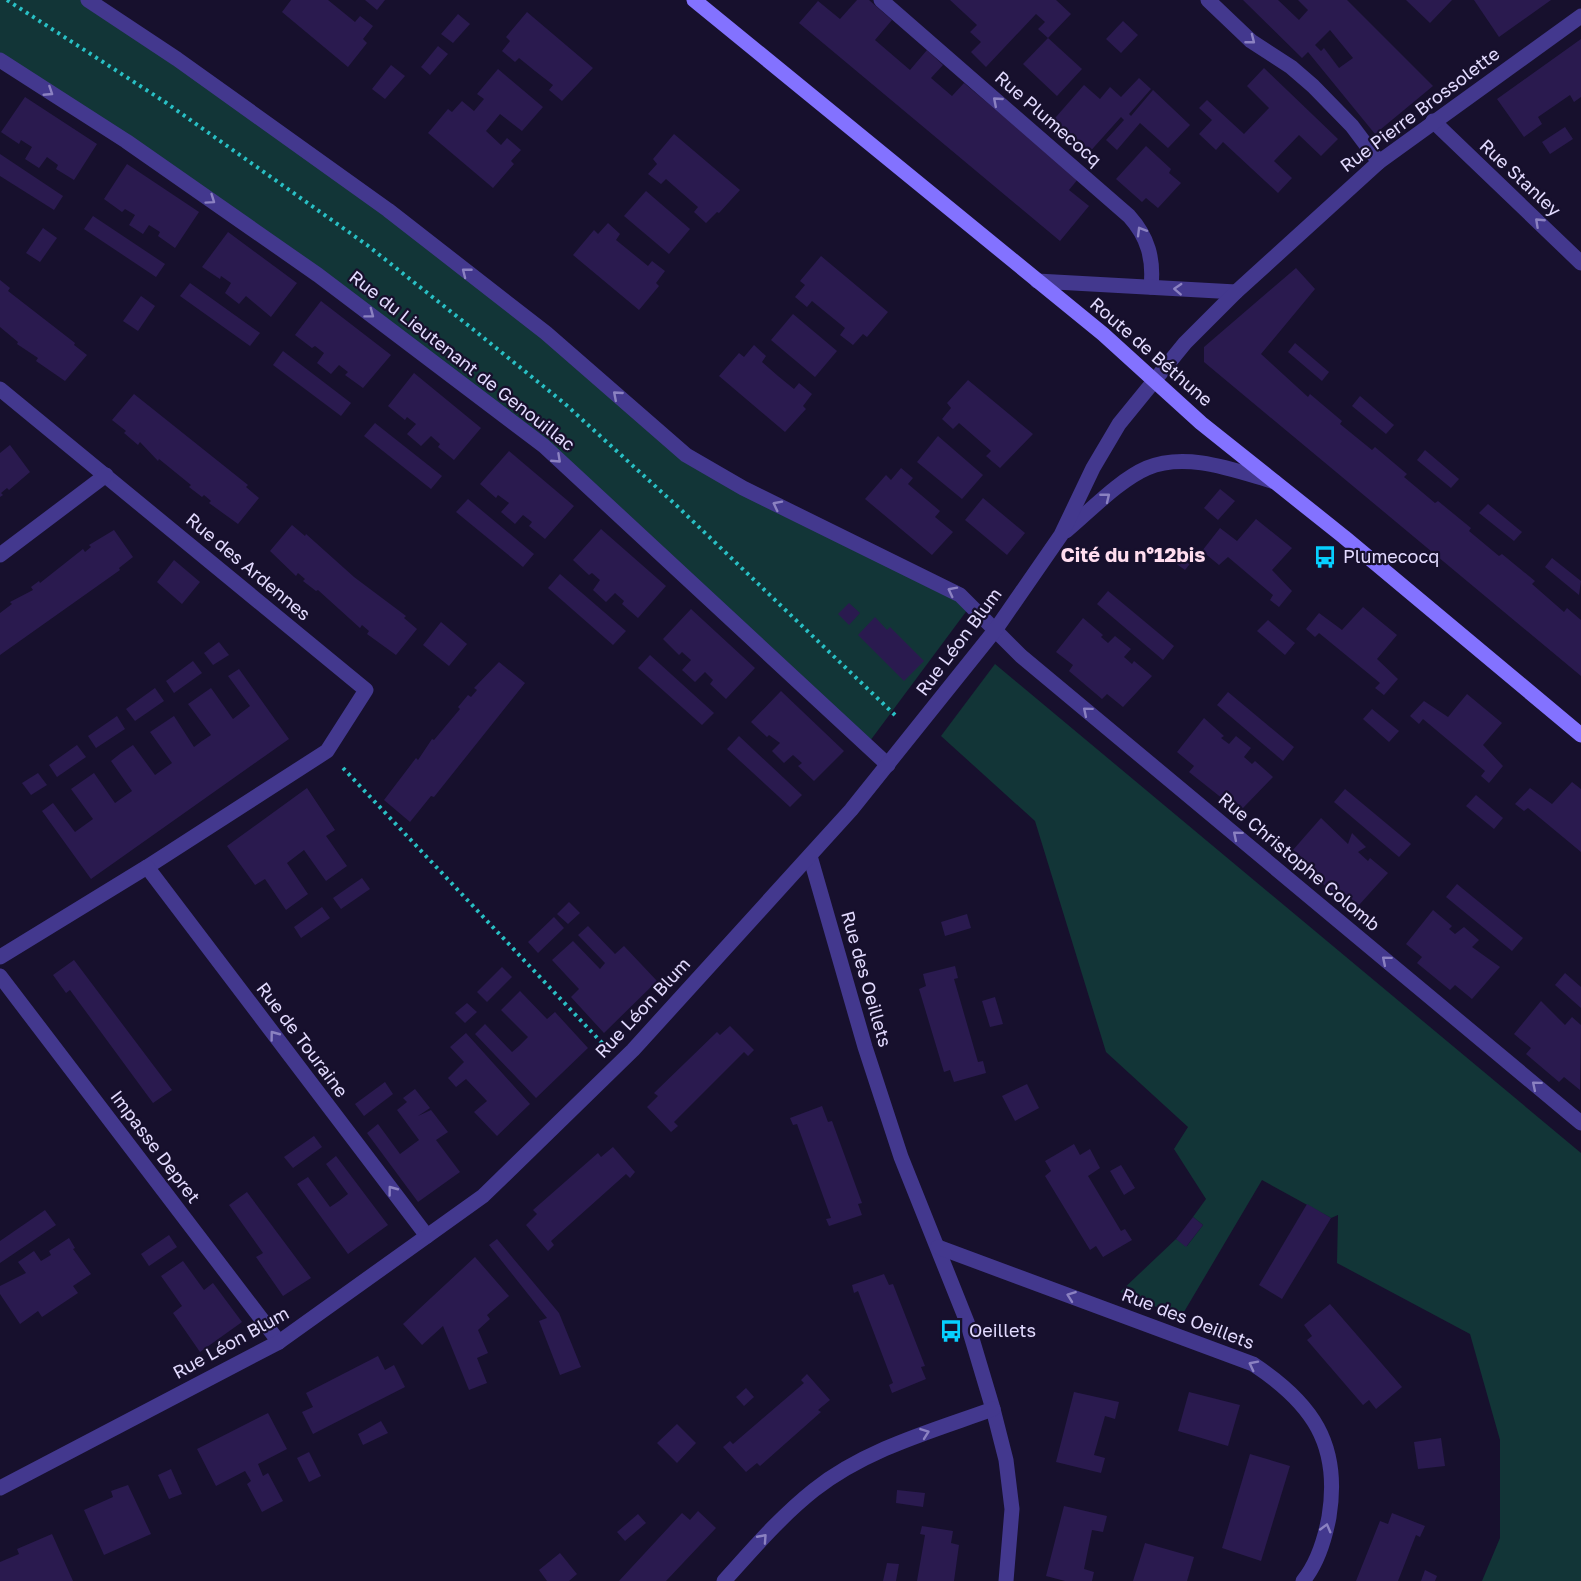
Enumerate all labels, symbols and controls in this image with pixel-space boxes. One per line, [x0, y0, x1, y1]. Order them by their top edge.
one-way arrow [1244, 32, 1255, 43]
street label: Rue Pierre Brossolette [1335, 42, 1503, 176]
street label: Rue Plumecocq [991, 66, 1106, 171]
one-way arrow [42, 85, 53, 96]
one-way arrow [993, 97, 1004, 108]
street label: Rue Stanley [1475, 134, 1566, 220]
one-way arrow [205, 193, 216, 204]
one-way arrow [1535, 219, 1546, 230]
one-way arrow [1136, 227, 1148, 237]
street label: Rue du Lieutenant de Genouillac [345, 265, 580, 455]
one-way arrow [462, 268, 473, 279]
one-way arrow [1173, 282, 1182, 295]
street label: Route de Béthune [1086, 292, 1217, 410]
one-way arrow [363, 307, 374, 318]
one-way arrow [613, 391, 624, 402]
one-way arrow [551, 452, 561, 463]
one-way arrow [1099, 494, 1110, 505]
one-way arrow [772, 500, 783, 512]
street label: Rue des Ardennes [182, 508, 315, 625]
district label: Cité du n°12bis [1060, 542, 1206, 566]
bus stop icon: Plumecocq [1312, 544, 1338, 570]
place label: Plumecocq [1343, 545, 1439, 567]
street label: Rue Léon Blum [911, 583, 1006, 700]
one-way arrow [947, 586, 958, 598]
one-way arrow [1083, 707, 1094, 718]
street label: Rue Christophe Colomb [1214, 787, 1385, 935]
one-way arrow [1232, 832, 1243, 843]
street label: Rue des Oeillets [837, 908, 897, 1049]
street label: Rue Léon Blum [590, 953, 694, 1062]
one-way arrow [1382, 957, 1393, 968]
street label: Rue de Touraine [252, 978, 353, 1101]
one-way arrow [270, 1030, 281, 1041]
one-way arrow [1532, 1082, 1543, 1093]
street label: Impasse Depret [106, 1086, 205, 1207]
one-way arrow [388, 1185, 399, 1196]
street label: Rue des Oeillets [1119, 1283, 1258, 1353]
one-way arrow [1066, 1291, 1077, 1304]
street label: Rue Léon Blum [169, 1301, 292, 1383]
bus stop icon: Oeillets [938, 1318, 964, 1344]
place label: Oeillets [969, 1319, 1036, 1341]
one-way arrow [1249, 1361, 1259, 1372]
one-way arrow [919, 1428, 930, 1441]
one-way arrow [1318, 1523, 1331, 1533]
one-way arrow [756, 1534, 767, 1545]

